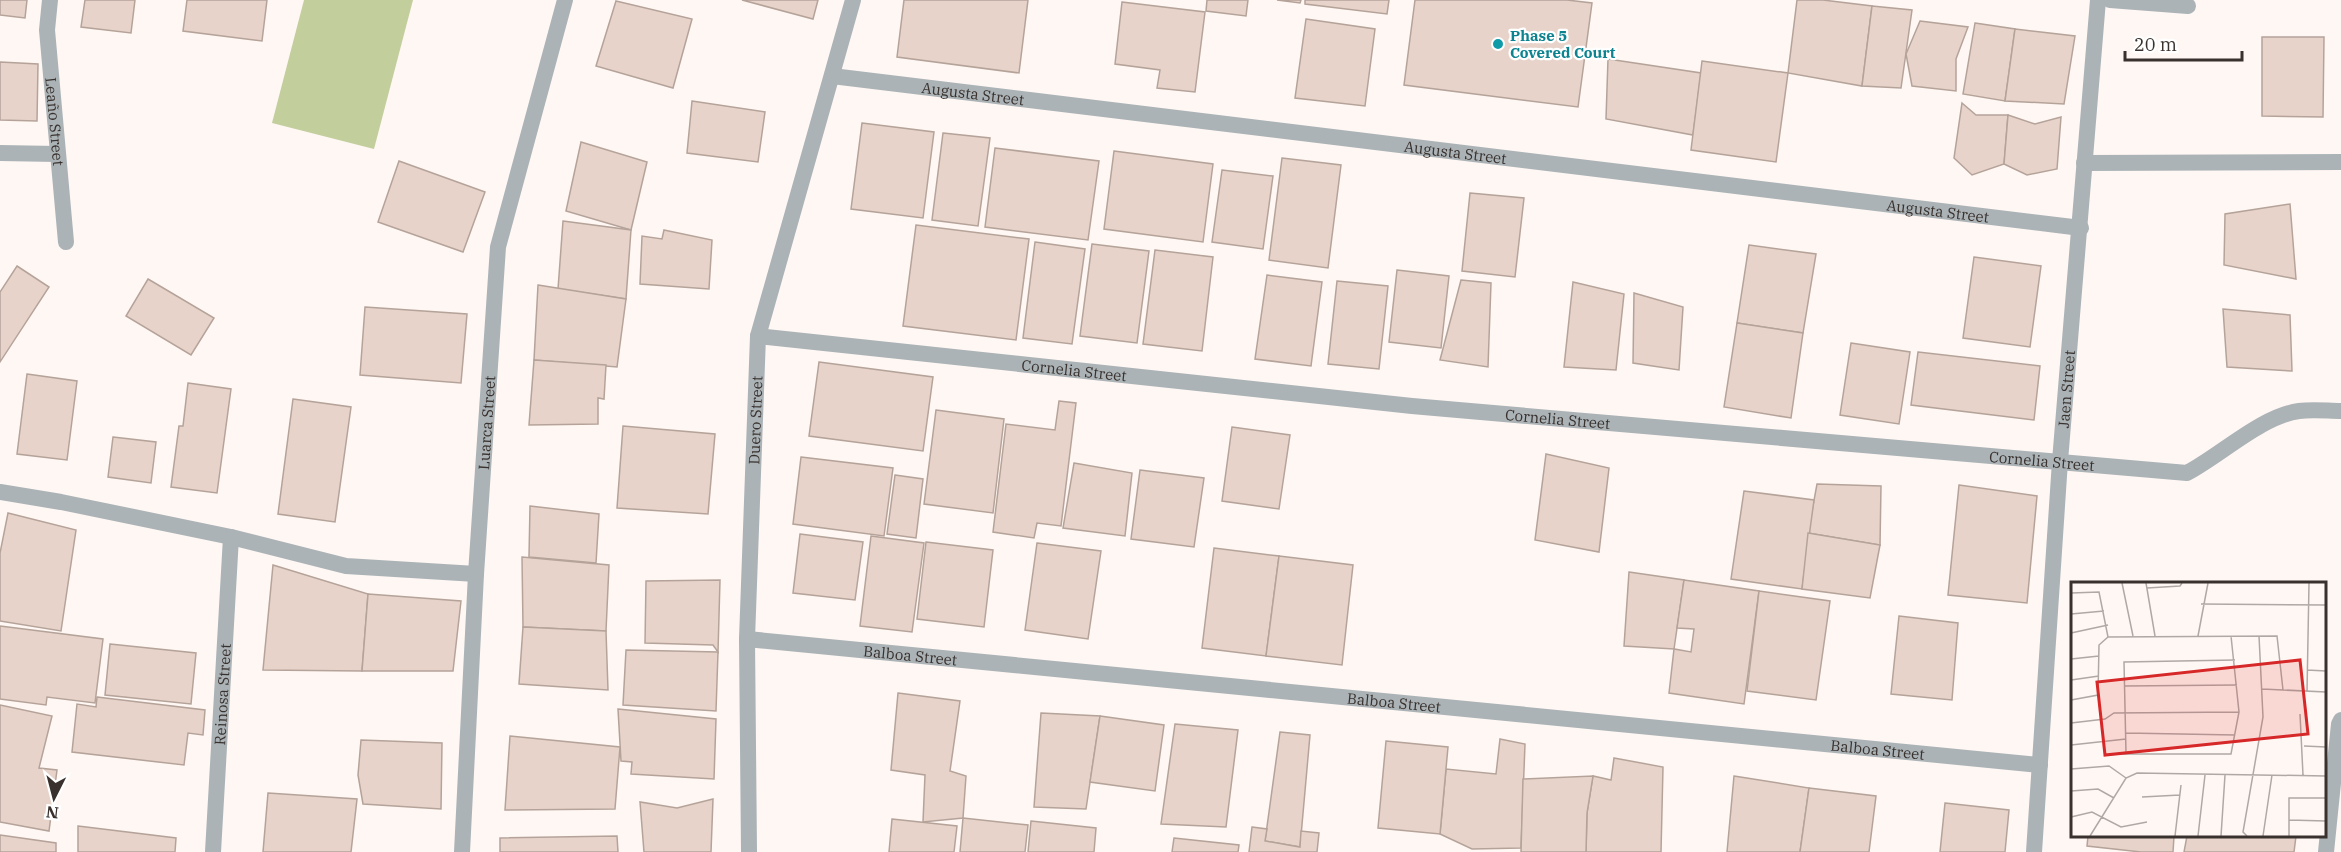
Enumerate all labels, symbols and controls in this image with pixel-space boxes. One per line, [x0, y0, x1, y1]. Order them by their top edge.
scale bar [2125, 24, 2242, 62]
place label: Phase 5 Covered Court [1510, 26, 1616, 62]
text: 20 m [2134, 33, 2177, 56]
marker: Phase 5 Covered Court [1491, 37, 1505, 51]
street label: Leaño Street [42, 76, 69, 167]
street label: Augusta Street [921, 77, 1025, 109]
street label: Augusta Street [1403, 136, 1508, 168]
street label: Augusta Street [1886, 195, 1990, 226]
street label: Jaen Street [2053, 349, 2079, 429]
street label: Cornelia Street [1021, 355, 1128, 385]
street label: Luarca Street [474, 375, 499, 470]
street label: Duero Street [744, 375, 766, 465]
street label: Cornelia Street [1504, 405, 1611, 433]
street label: Cornelia Street [1989, 446, 2095, 474]
inset map [2071, 582, 2326, 837]
street label: Balboa Street [862, 641, 958, 669]
street label: Reinosa Street [210, 643, 234, 746]
street label: Balboa Street [1346, 688, 1442, 716]
street label: Balboa Street [1830, 735, 1926, 763]
north arrow [24, 768, 84, 828]
text: N [45, 802, 60, 824]

